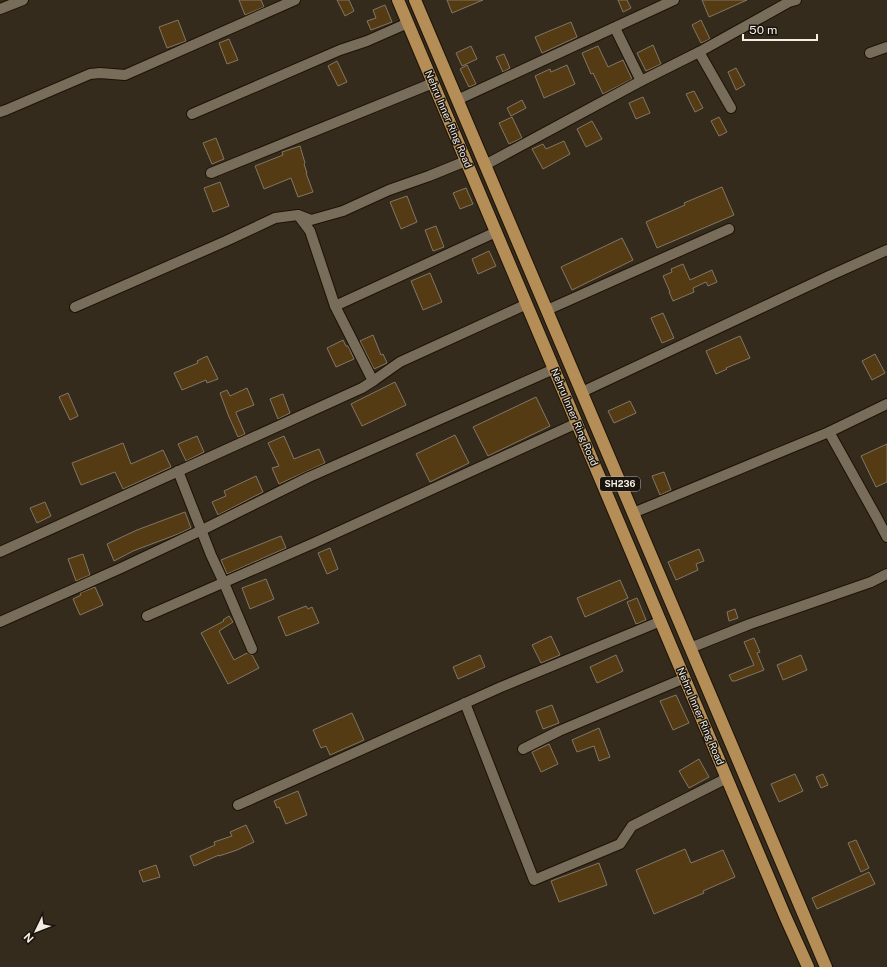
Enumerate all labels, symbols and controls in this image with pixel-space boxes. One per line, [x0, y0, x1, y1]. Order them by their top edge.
scale bar [743, 16, 817, 42]
text: 50 m [749, 23, 777, 37]
street label: Nehru Inner Ring Road [423, 68, 475, 170]
street label: Nehru Inner Ring Road [549, 366, 601, 468]
road number: SH236 [600, 477, 640, 491]
street label: Nehru Inner Ring Road [675, 665, 727, 767]
north arrow [16, 911, 56, 951]
text: N [21, 931, 36, 945]

